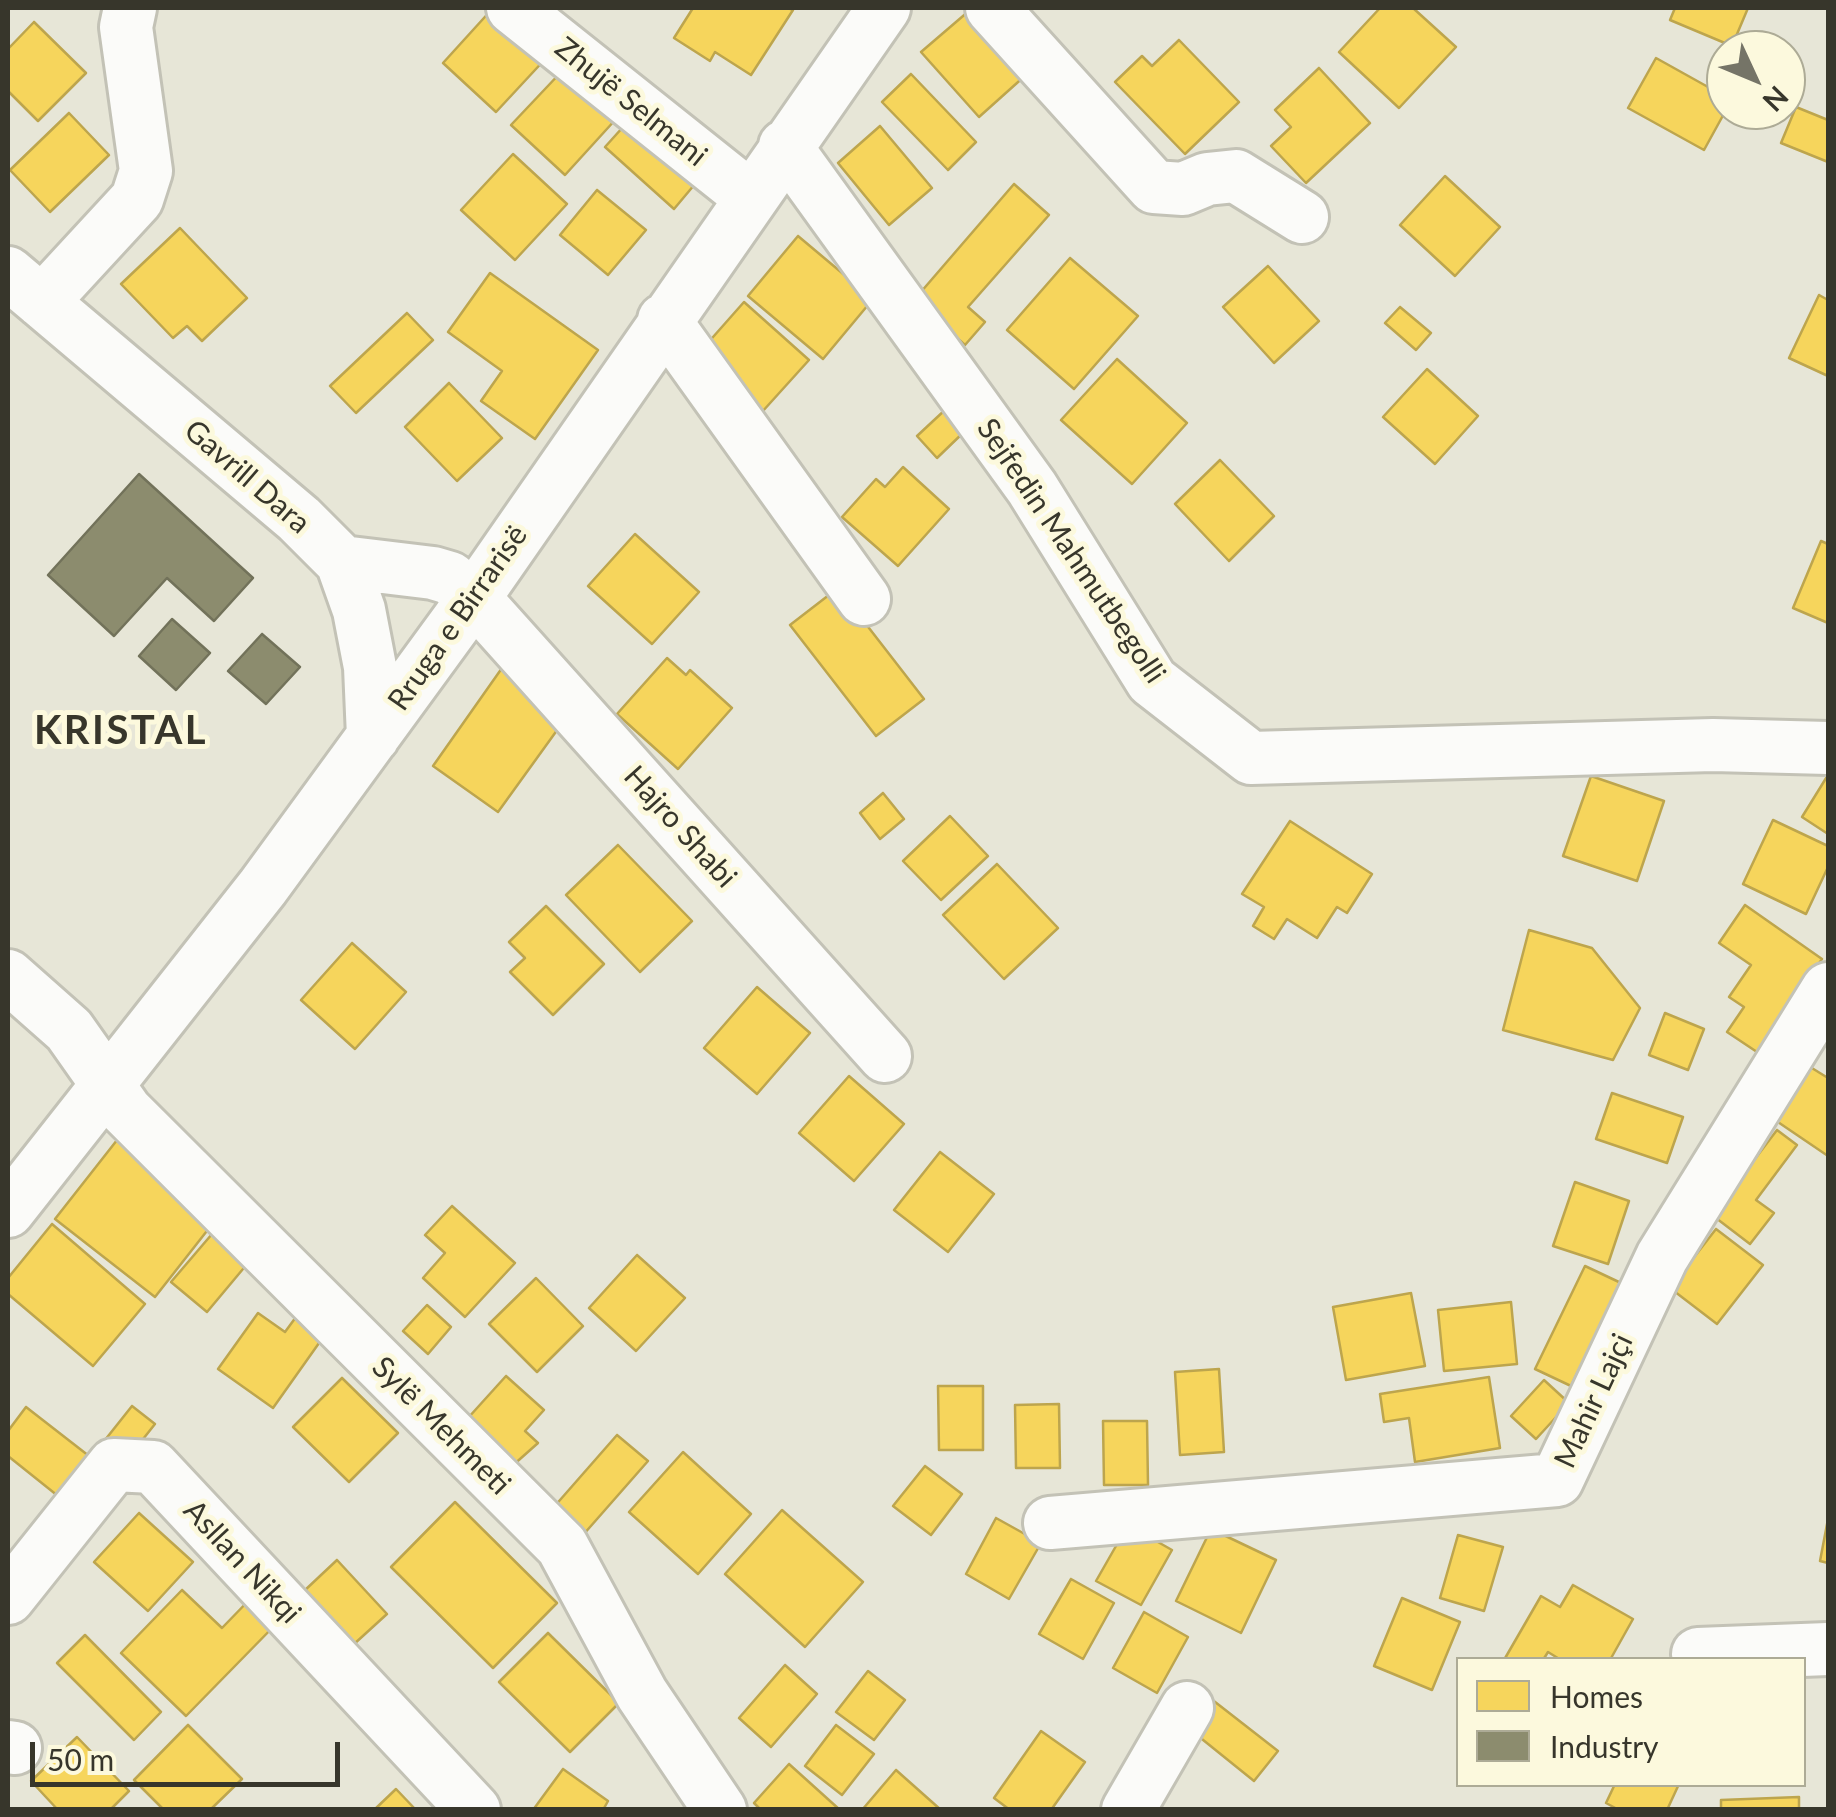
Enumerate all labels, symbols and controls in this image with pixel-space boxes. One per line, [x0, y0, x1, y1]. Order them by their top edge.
street label: Zhujë Selmani [548, 30, 714, 174]
north arrow [1706, 30, 1806, 130]
text: N [1756, 80, 1796, 119]
street label: Sejfedin Mahmutbegolli [969, 412, 1173, 690]
street label: Gavrill Dara [177, 413, 317, 541]
street label: Rruga e Birrarisë [381, 519, 535, 717]
district label: KRISTAL [34, 707, 208, 755]
street label: Hajro Shabi [616, 759, 744, 895]
street label: Mahir Lajçi [1547, 1328, 1641, 1474]
street label: Sylë Mehmeti [364, 1349, 518, 1503]
street label: Asllan Nikqi [176, 1493, 308, 1631]
legend [1456, 1657, 1806, 1787]
text: Homes [1550, 1678, 1643, 1714]
scale bar [35, 1722, 345, 1784]
text: Industry [1550, 1728, 1659, 1764]
text: 50 m [47, 1741, 114, 1777]

